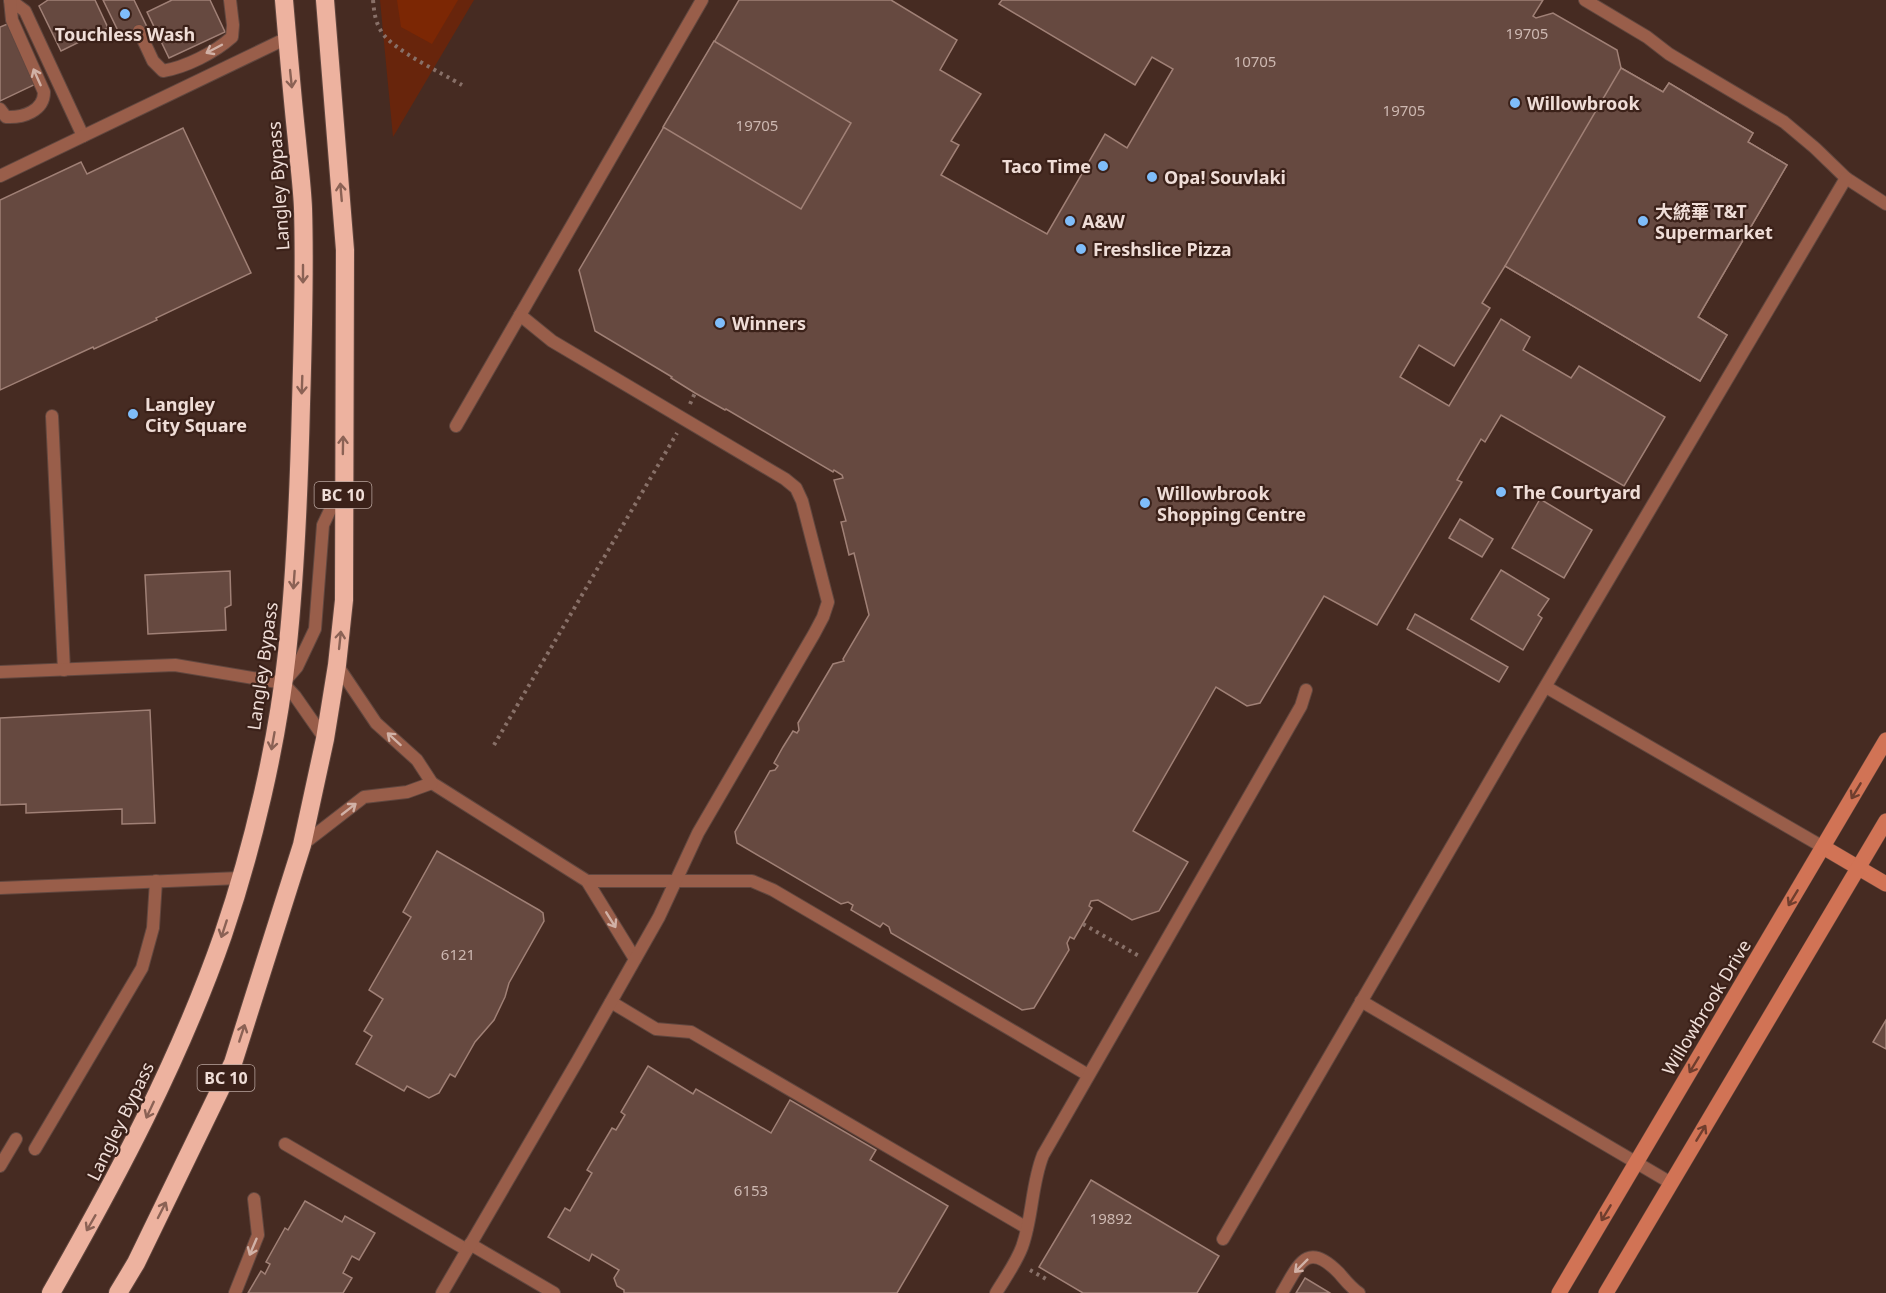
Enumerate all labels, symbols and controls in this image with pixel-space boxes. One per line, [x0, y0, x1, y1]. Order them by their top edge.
marker: Touchless Wash [118, 7, 132, 21]
place label: Touchless Wash [55, 22, 195, 46]
house number: 19705 [1506, 23, 1548, 43]
one-way arrow [206, 44, 224, 55]
house number: 10705 [1234, 51, 1276, 71]
one-way arrow [31, 68, 42, 86]
one-way arrow [286, 69, 297, 89]
place label: Willowbrook [1527, 91, 1640, 115]
marker: Willowbrook [1508, 96, 1522, 110]
house number: 19705 [1383, 100, 1425, 120]
house number: 19705 [736, 115, 778, 135]
street label: Langley Bypass [262, 121, 294, 251]
place label: Taco Time [1002, 154, 1091, 178]
marker: Taco Time [1096, 159, 1110, 173]
place label: Opa! Souvlaki [1164, 165, 1286, 189]
marker: Opa! Souvlaki [1145, 170, 1159, 184]
one-way arrow [335, 182, 346, 202]
place label: 大統華 T&T Supermarket [1655, 199, 1773, 244]
place label: A&W [1082, 209, 1126, 233]
marker: A&W [1063, 214, 1077, 228]
marker: 大統華 T&T Supermarket [1636, 214, 1650, 228]
place label: Freshslice Pizza [1093, 237, 1232, 261]
marker: Freshslice Pizza [1074, 242, 1088, 256]
one-way arrow [297, 263, 309, 283]
place label: Winners [732, 311, 806, 335]
marker: Winners [713, 316, 727, 330]
one-way arrow [296, 375, 307, 395]
place label: Langley City Square [145, 392, 247, 437]
marker: Langley City Square [126, 407, 140, 421]
one-way arrow [337, 436, 349, 456]
place label: The Courtyard [1513, 480, 1641, 504]
place label: Willowbrook Shopping Centre [1157, 481, 1306, 526]
road number: BC 10 [314, 482, 372, 508]
marker: The Courtyard [1494, 485, 1508, 499]
marker: Willowbrook Shopping Centre [1138, 496, 1152, 510]
one-way arrow [288, 570, 299, 590]
street label: Langley Bypass [241, 600, 283, 732]
one-way arrow [334, 630, 345, 650]
one-way arrow [267, 730, 278, 750]
one-way arrow [387, 732, 402, 746]
one-way arrow [1850, 782, 1862, 799]
one-way arrow [340, 802, 356, 815]
one-way arrow [1787, 889, 1799, 906]
one-way arrow [605, 911, 618, 928]
one-way arrow [218, 919, 229, 938]
street label: Willowbrook Drive [1656, 935, 1756, 1079]
house number: 6121 [441, 944, 475, 964]
one-way arrow [238, 1024, 249, 1043]
one-way arrow [1687, 1056, 1699, 1073]
street label: Langley Bypass [81, 1058, 159, 1184]
road number: BC 10 [198, 1065, 254, 1091]
one-way arrow [144, 1100, 156, 1118]
one-way arrow [1696, 1125, 1708, 1142]
house number: 6153 [734, 1180, 768, 1200]
one-way arrow [157, 1202, 168, 1220]
one-way arrow [1600, 1204, 1612, 1221]
house number: 19892 [1090, 1208, 1132, 1228]
one-way arrow [85, 1214, 97, 1231]
one-way arrow [246, 1238, 258, 1256]
one-way arrow [1294, 1258, 1309, 1273]

